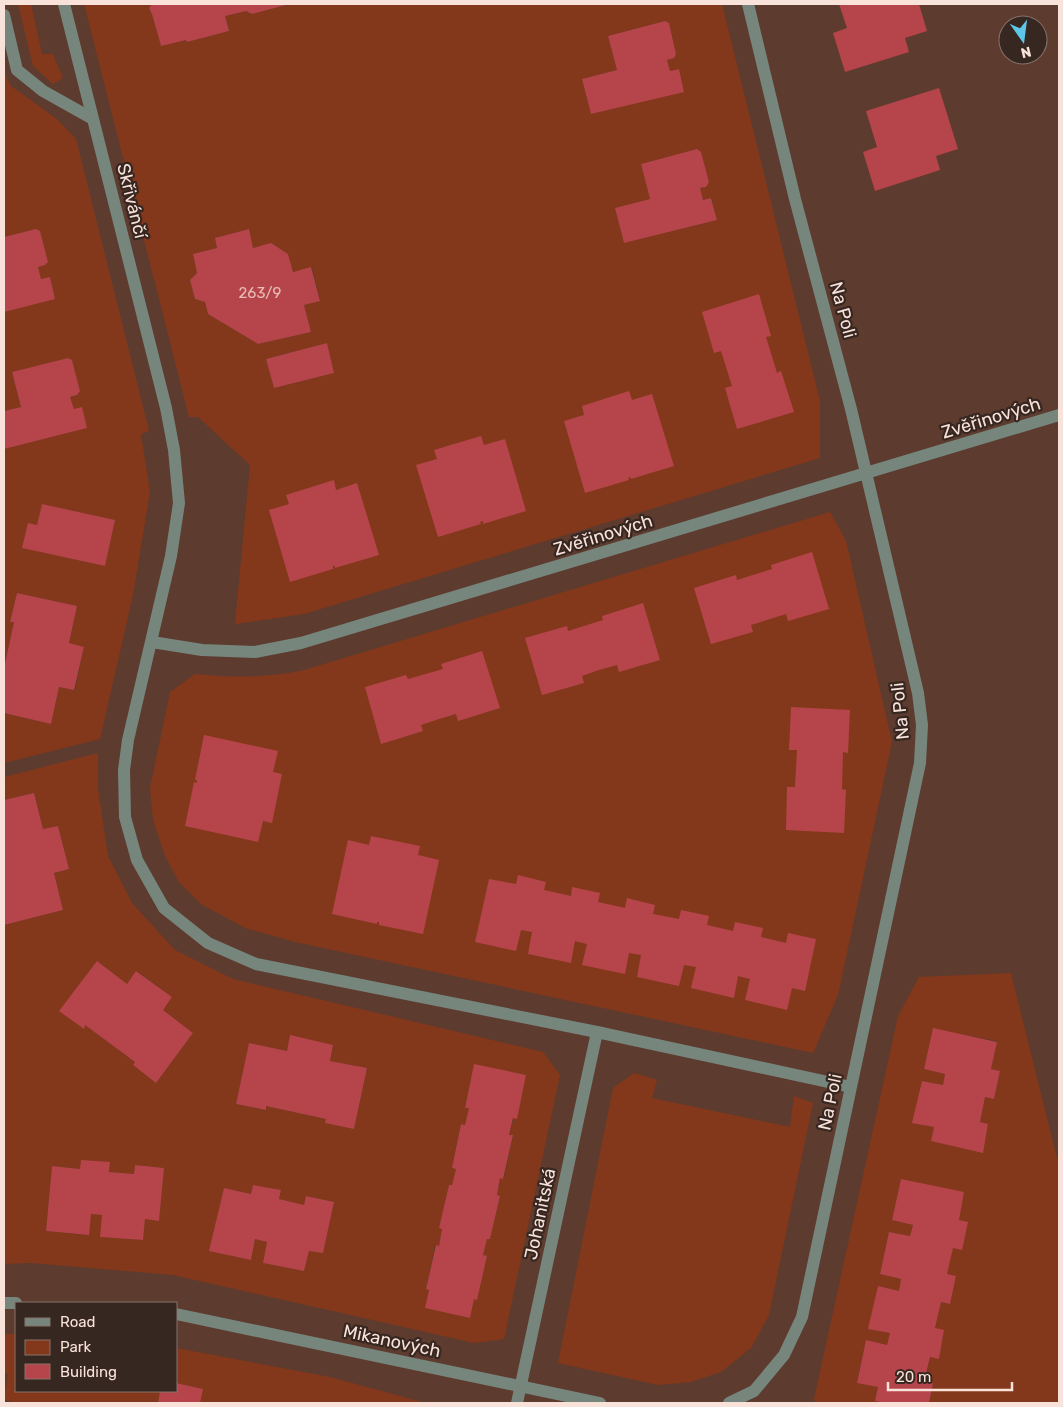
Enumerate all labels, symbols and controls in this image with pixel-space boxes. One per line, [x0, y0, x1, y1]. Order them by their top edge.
north arrow [998, 15, 1048, 65]
text: N [1019, 43, 1033, 62]
street label: Skřivánčí [112, 161, 152, 242]
street label: Na Poli [825, 279, 861, 341]
house number: 263/9 [239, 284, 282, 302]
street label: Zvěřinových [939, 392, 1043, 444]
street label: Zvěřinových [551, 509, 655, 561]
street label: Na Poli [886, 681, 914, 741]
street label: Na Poli [813, 1072, 847, 1132]
street label: Johanitská [520, 1166, 560, 1262]
legend [15, 1302, 178, 1392]
text: Road [60, 1313, 96, 1331]
street label: Mikanových [341, 1320, 443, 1362]
text: Park [60, 1338, 91, 1356]
scale bar [888, 1360, 1012, 1392]
text: Building [60, 1363, 117, 1381]
text: 20 m [896, 1368, 931, 1386]

